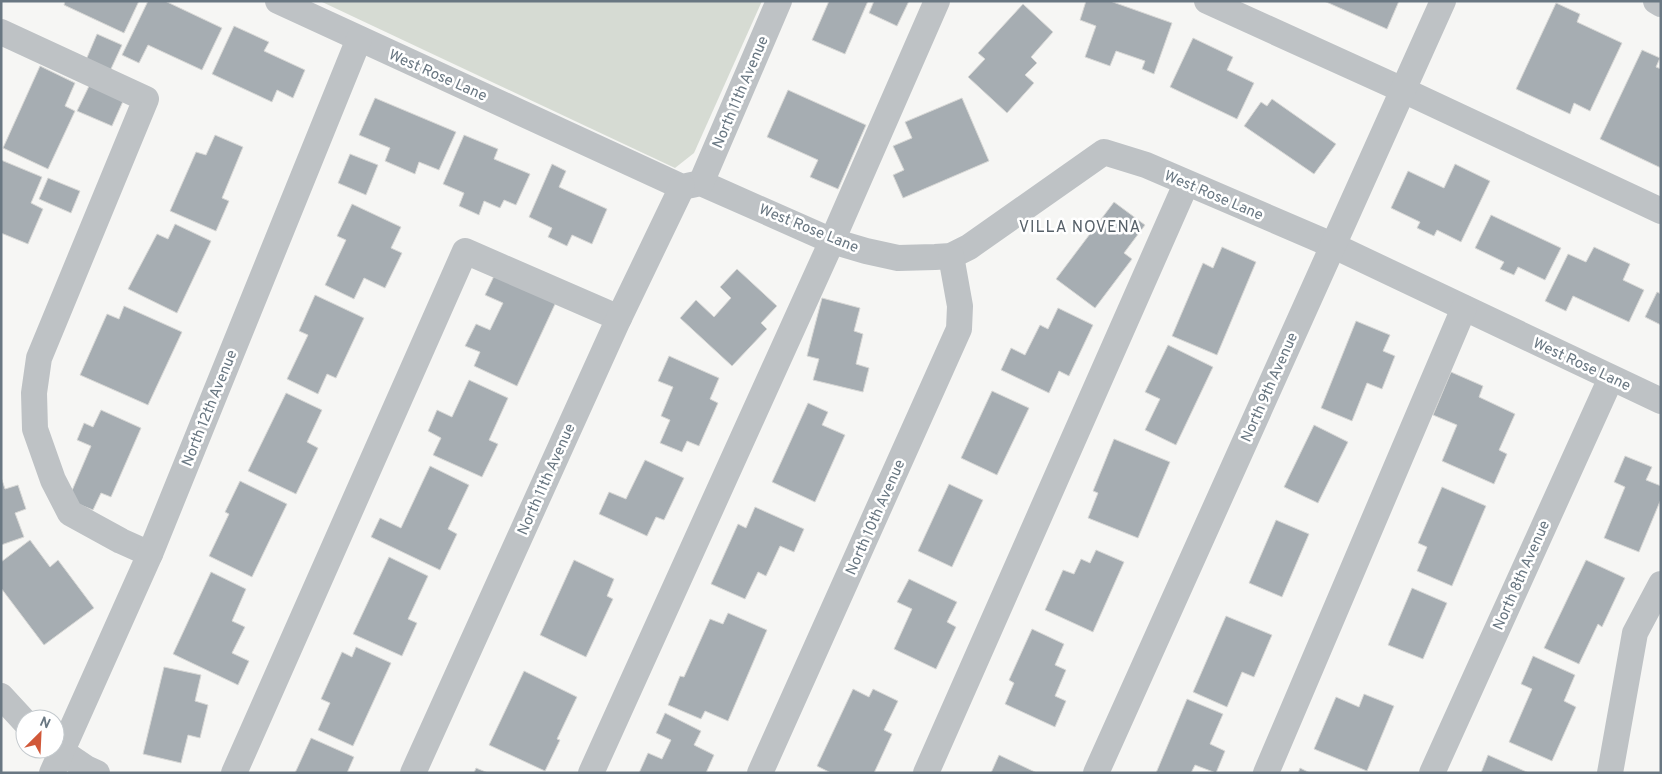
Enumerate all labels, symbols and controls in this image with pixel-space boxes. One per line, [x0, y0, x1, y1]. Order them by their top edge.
street label: North 11th Avenue [709, 33, 774, 152]
street label: West Rose Lane [385, 46, 490, 107]
street label: West Rose Lane [1161, 167, 1266, 226]
street label: West Rose Lane [756, 201, 861, 258]
district label: VILLA NOVENA [1019, 218, 1141, 238]
street label: North 9th Avenue [1238, 330, 1303, 445]
street label: West Rose Lane [1529, 334, 1633, 396]
street label: North 12th Avenue [178, 348, 242, 470]
street label: North 11th Avenue [514, 421, 581, 538]
street label: North 10th Avenue [842, 457, 910, 578]
street label: North 8th Avenue [1490, 518, 1555, 633]
north arrow [15, 709, 65, 759]
text: N [37, 714, 53, 733]

